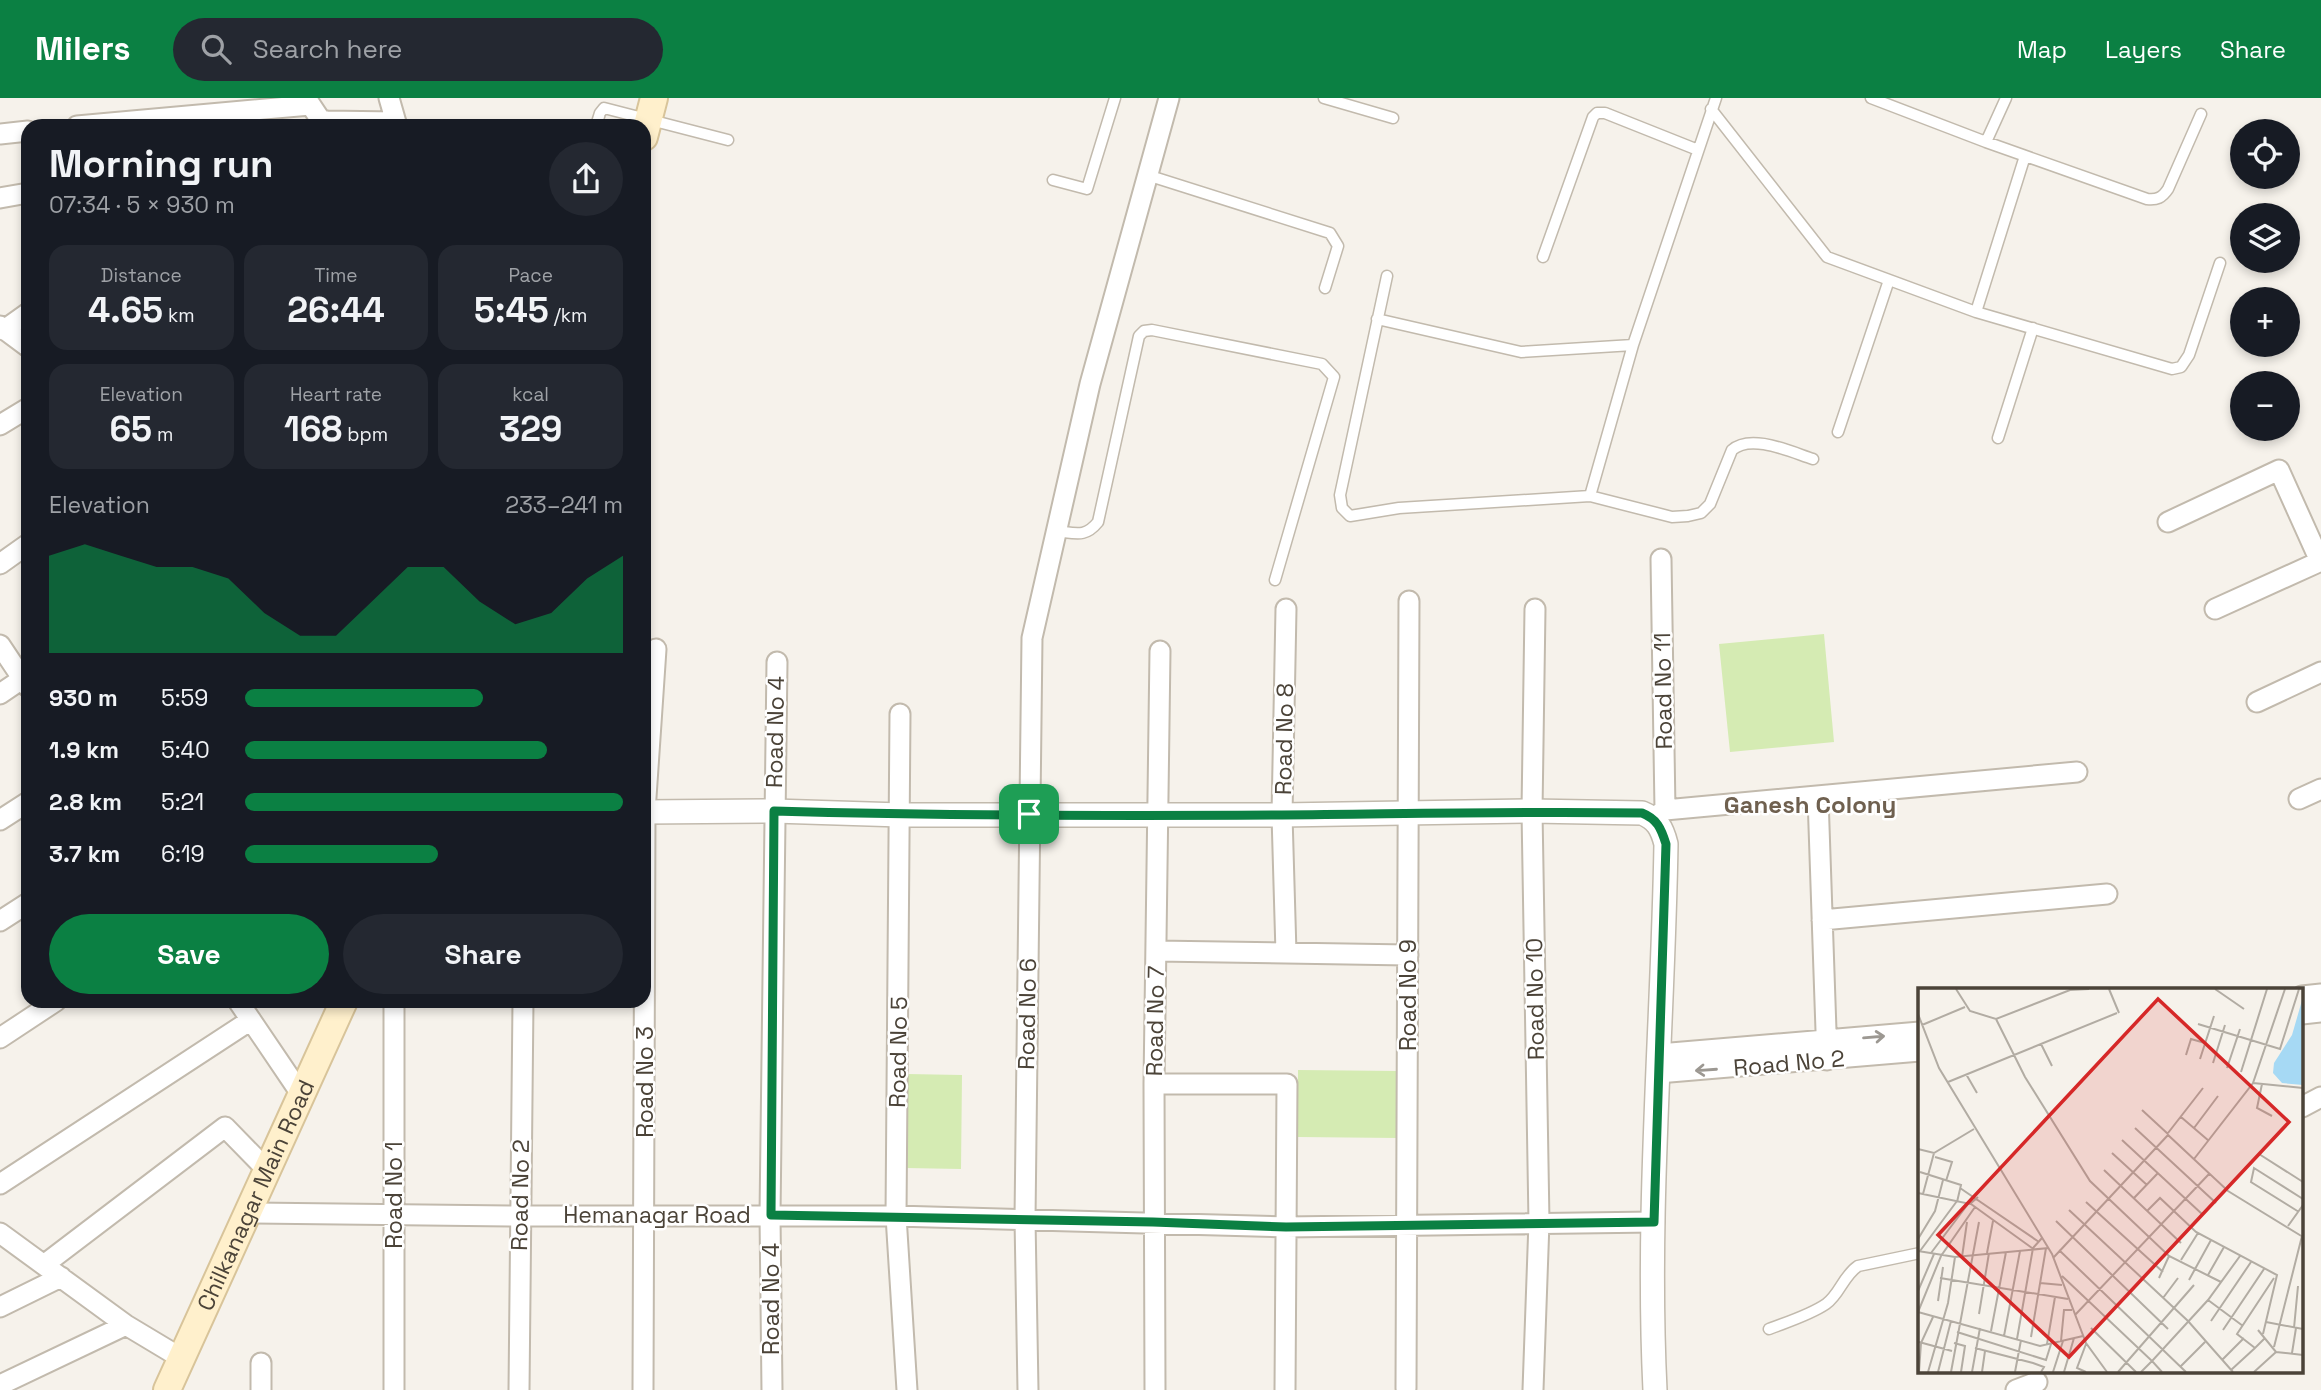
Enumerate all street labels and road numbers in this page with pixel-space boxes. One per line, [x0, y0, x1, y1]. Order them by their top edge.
street label: Road No 11 [1647, 632, 1679, 750]
street label: Road No 4 [759, 676, 791, 788]
street label: Road No 8 [1268, 683, 1300, 795]
street label: Road No 10 [1519, 938, 1551, 1060]
street label: Road No 9 [1393, 939, 1423, 1051]
street label: Road No 6 [1011, 958, 1043, 1070]
street label: Road No 7 [1139, 965, 1171, 1077]
street label: Road No 5 [882, 996, 914, 1108]
street label: Road No 3 [630, 1026, 660, 1138]
street label: Road No 2 [1732, 1043, 1846, 1083]
street label: Chilkanagar Main Road [190, 1075, 321, 1315]
street label: Road No 2 [504, 1139, 536, 1251]
street label: Road No 1 [379, 1141, 409, 1249]
street label: Hemanagar Road [563, 1200, 751, 1230]
street label: Road No 4 [756, 1243, 786, 1355]

